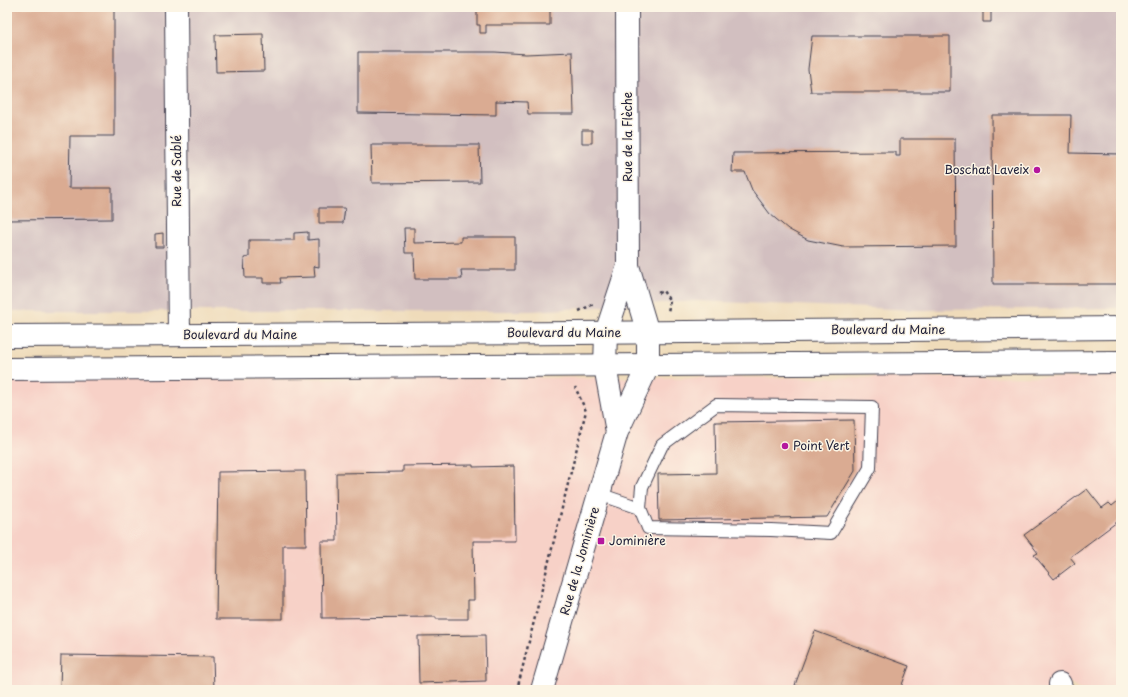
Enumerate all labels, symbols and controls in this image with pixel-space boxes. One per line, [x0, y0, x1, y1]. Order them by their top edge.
street label: Rue de la Flèche [618, 92, 636, 182]
street label: Rue de Sablé [167, 134, 185, 207]
place label: Boschat Laveix [944, 160, 1029, 178]
marker: Boschat Laveix [1032, 165, 1042, 175]
street label: Boulevard du Maine [831, 320, 946, 338]
street label: Boulevard du Maine [507, 323, 622, 341]
street label: Boulevard du Maine [183, 325, 298, 343]
place label: Point Vert [793, 436, 850, 454]
marker: Point Vert [780, 441, 790, 451]
street label: Rue de la Jominière [555, 504, 603, 617]
place label: Jominière [609, 531, 666, 549]
marker: Jominière [596, 536, 606, 546]

